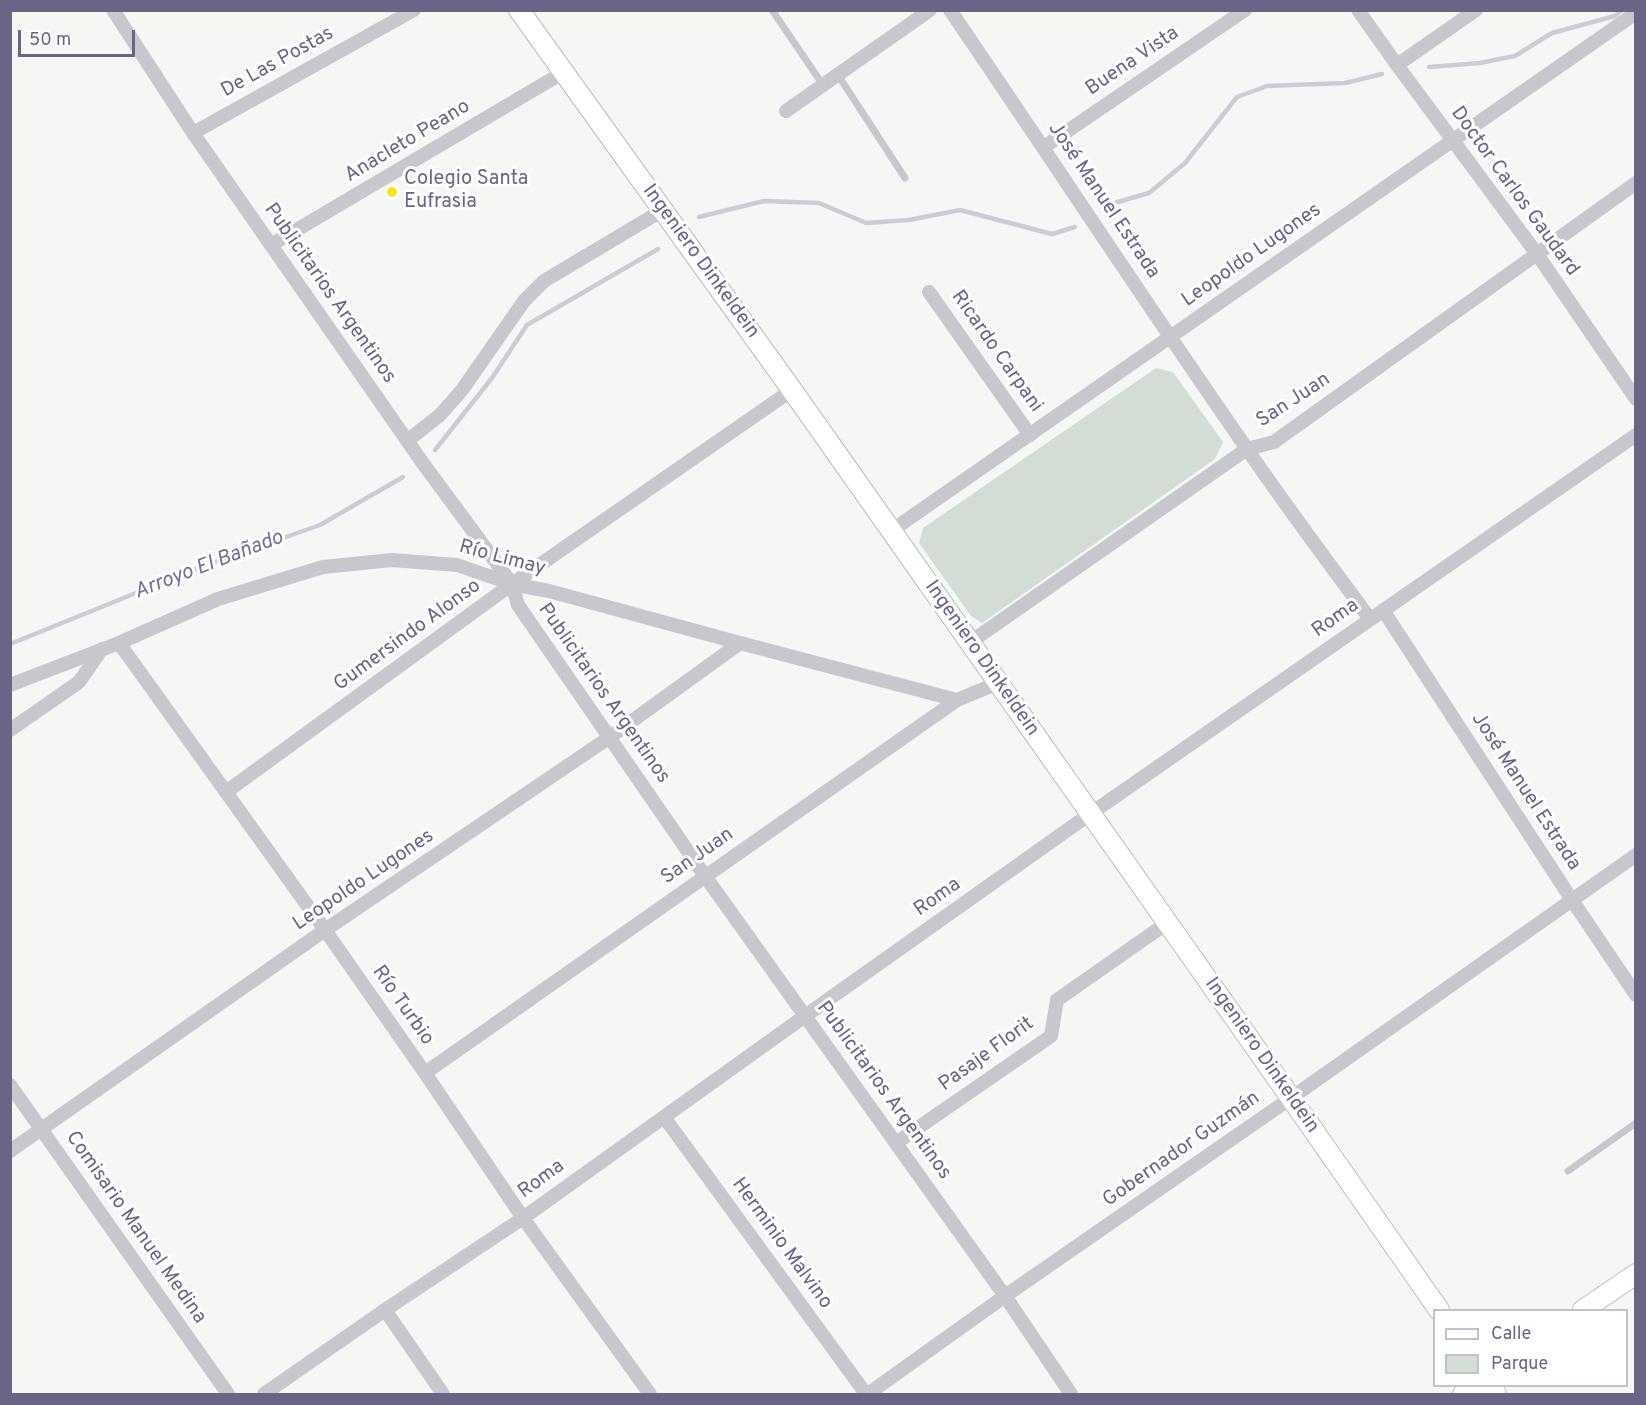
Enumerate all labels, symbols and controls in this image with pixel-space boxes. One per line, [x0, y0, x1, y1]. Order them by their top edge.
scale bar [21, 18, 138, 56]
street label: De Las Postas [218, 22, 338, 104]
street label: Buena Vista [1082, 22, 1184, 102]
text: 50 m [29, 29, 71, 52]
street label: Anacleto Peano [341, 95, 475, 189]
street label: Doctor Carlos Gaudard [1445, 103, 1583, 281]
street label: José Manuel Estrada [1042, 118, 1164, 284]
place label: Colegio Santa Eufrasia [404, 168, 528, 215]
street label: Ingeniero Dinkeldein [636, 180, 764, 344]
marker: Colegio Santa Eufrasia [385, 185, 399, 199]
street label: Publicitarios Argentinos [258, 199, 400, 389]
street label: Leopoldo Lugones [1178, 199, 1326, 313]
street label: Ricardo Carpani [945, 286, 1047, 418]
street label: San Juan [1253, 368, 1335, 434]
water label: Arroyo El Bañado [131, 526, 287, 606]
street label: Río Limay [456, 536, 548, 582]
street label: Gumersindo Alonso [330, 575, 486, 697]
street label: Ingeniero Dinkeldein [918, 577, 1044, 741]
street label: Roma [1308, 594, 1364, 644]
street label: Publicitarios Argentinos [532, 599, 674, 789]
street label: José Manuel Estrada [1465, 709, 1585, 875]
street label: San Juan [657, 823, 739, 891]
street label: Leopoldo Lugones [289, 825, 439, 937]
street label: Roma [910, 873, 966, 923]
street label: Río Turbio [366, 962, 438, 1050]
street label: Ingeniero Dinkeldein [1198, 974, 1324, 1138]
street label: Publicitarios Argentinos [810, 997, 956, 1185]
street label: Pasaje Florit [935, 1013, 1039, 1097]
street label: Gobernador Guzmán [1099, 1087, 1265, 1213]
street label: Comisario Manuel Medina [59, 1127, 211, 1329]
street label: Roma [514, 1155, 570, 1205]
street label: Herminio Malvino [725, 1174, 837, 1314]
legend [1433, 1309, 1628, 1387]
text: Calle [1491, 1323, 1531, 1346]
text: Parque [1491, 1353, 1548, 1376]

